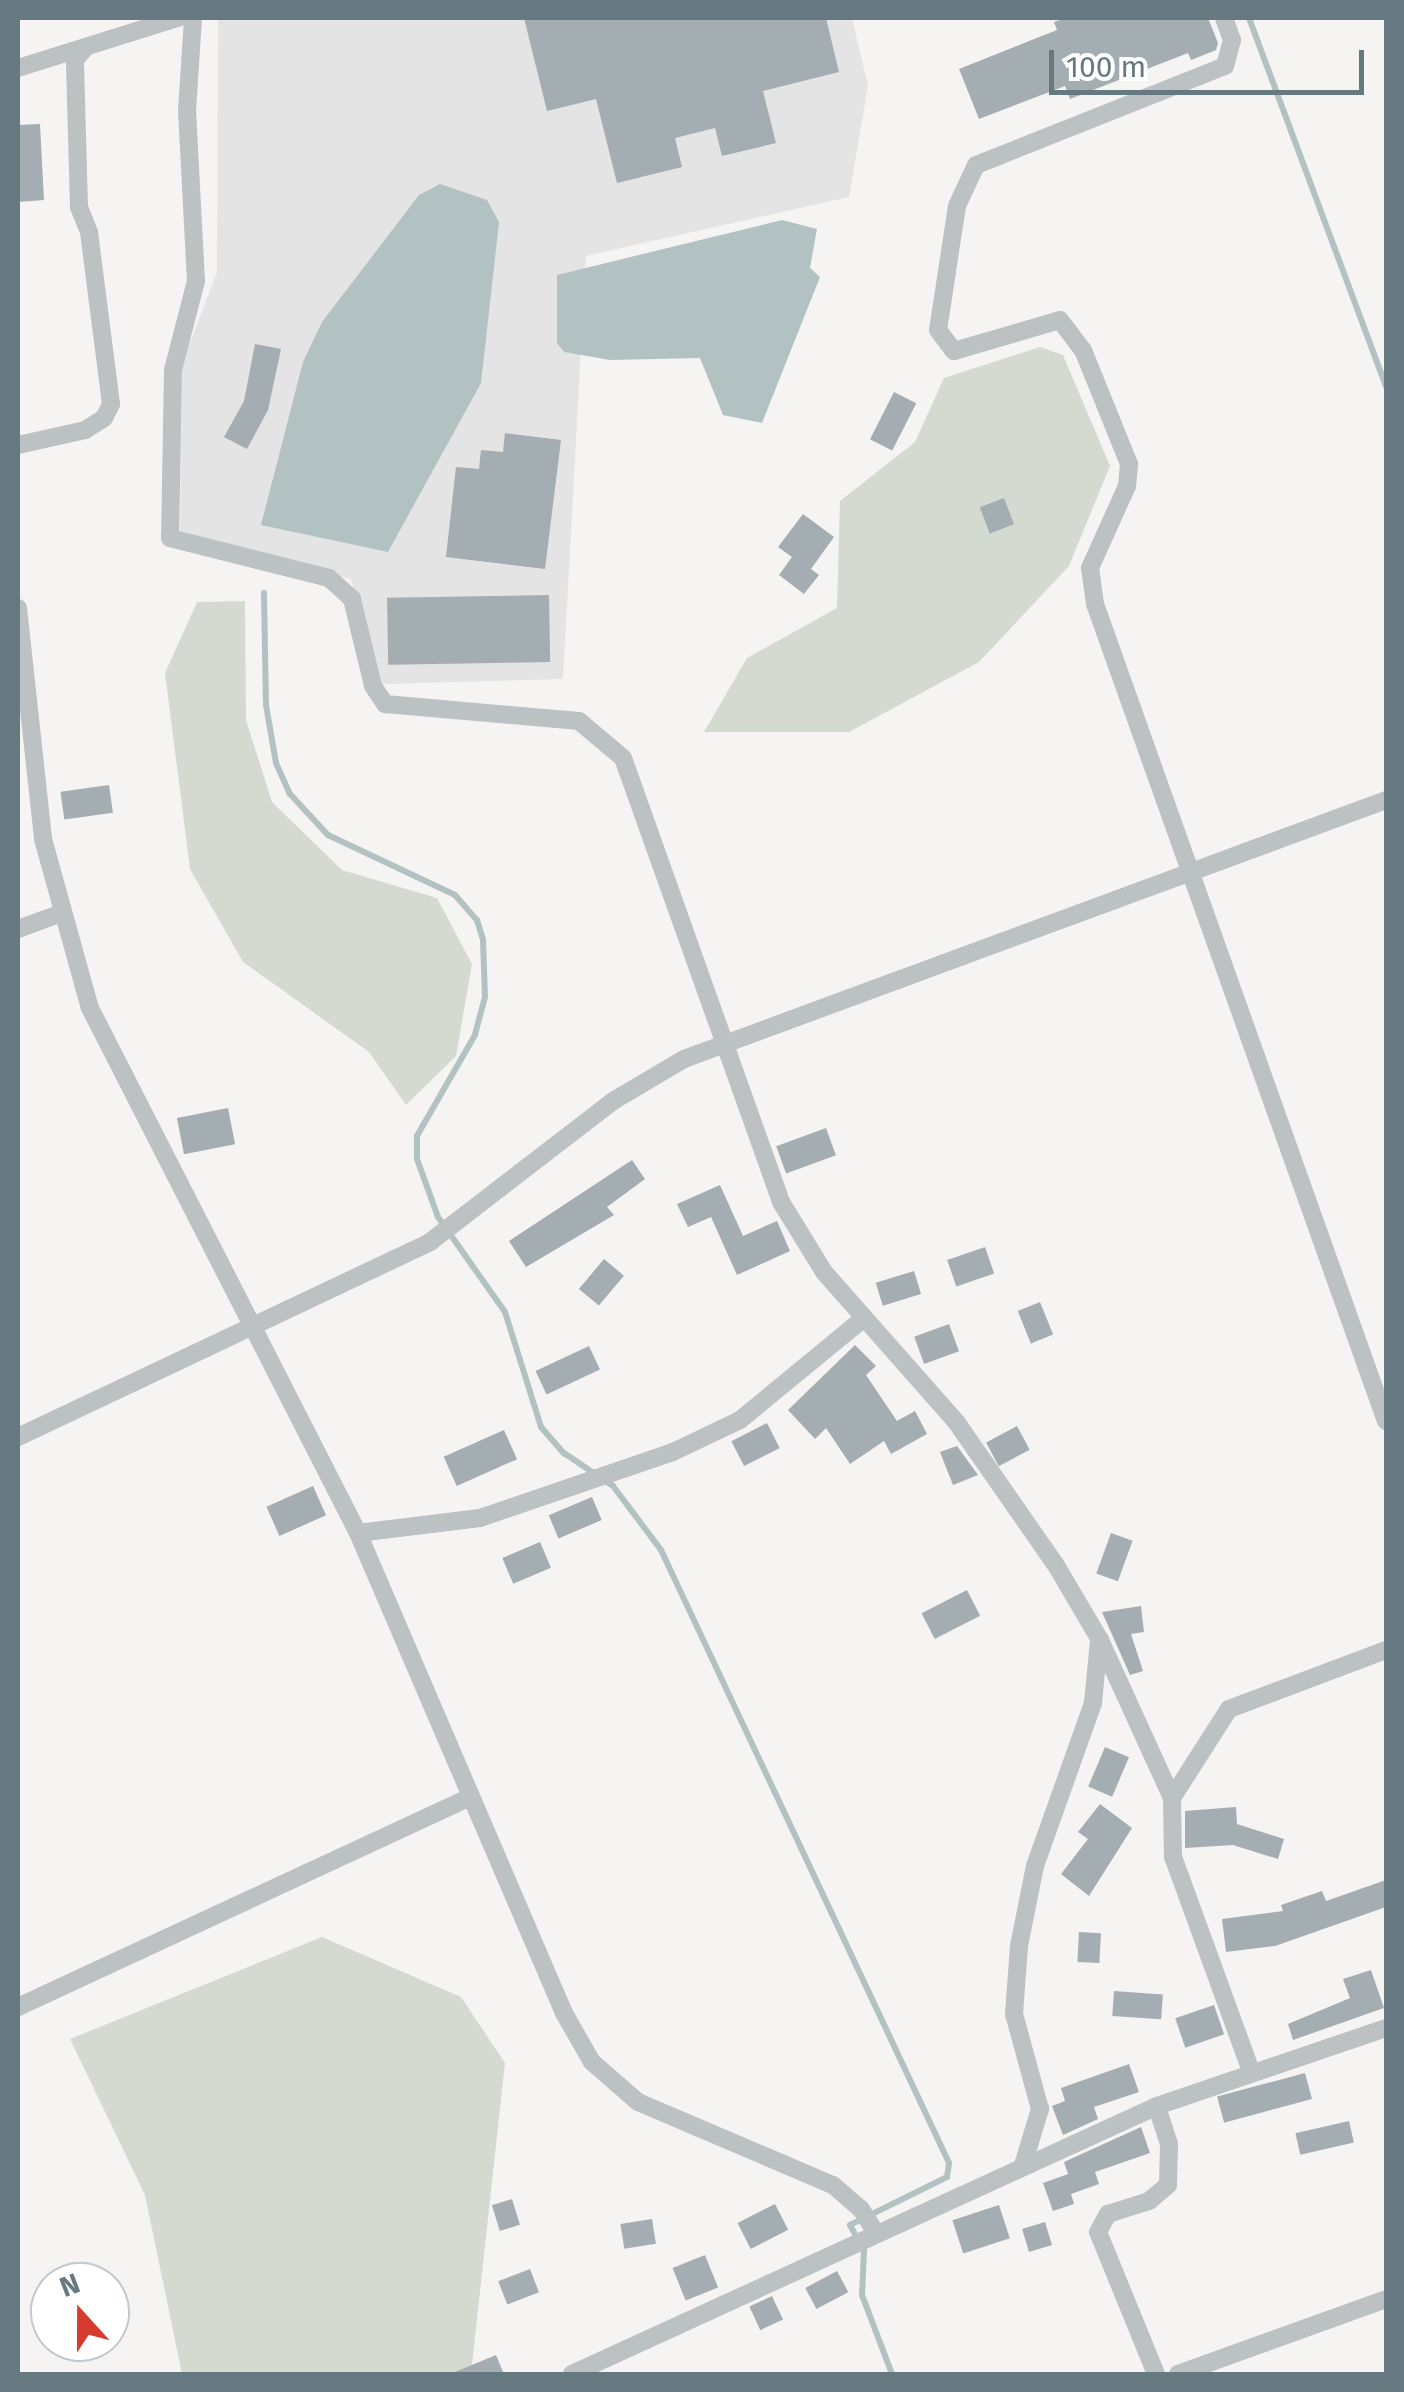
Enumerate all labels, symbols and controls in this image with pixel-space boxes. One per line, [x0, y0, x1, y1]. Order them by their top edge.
scale bar [1054, 30, 1369, 92]
text: 100 m [1066, 49, 1146, 85]
north arrow [30, 2262, 130, 2362]
text: N [55, 2267, 84, 2304]

